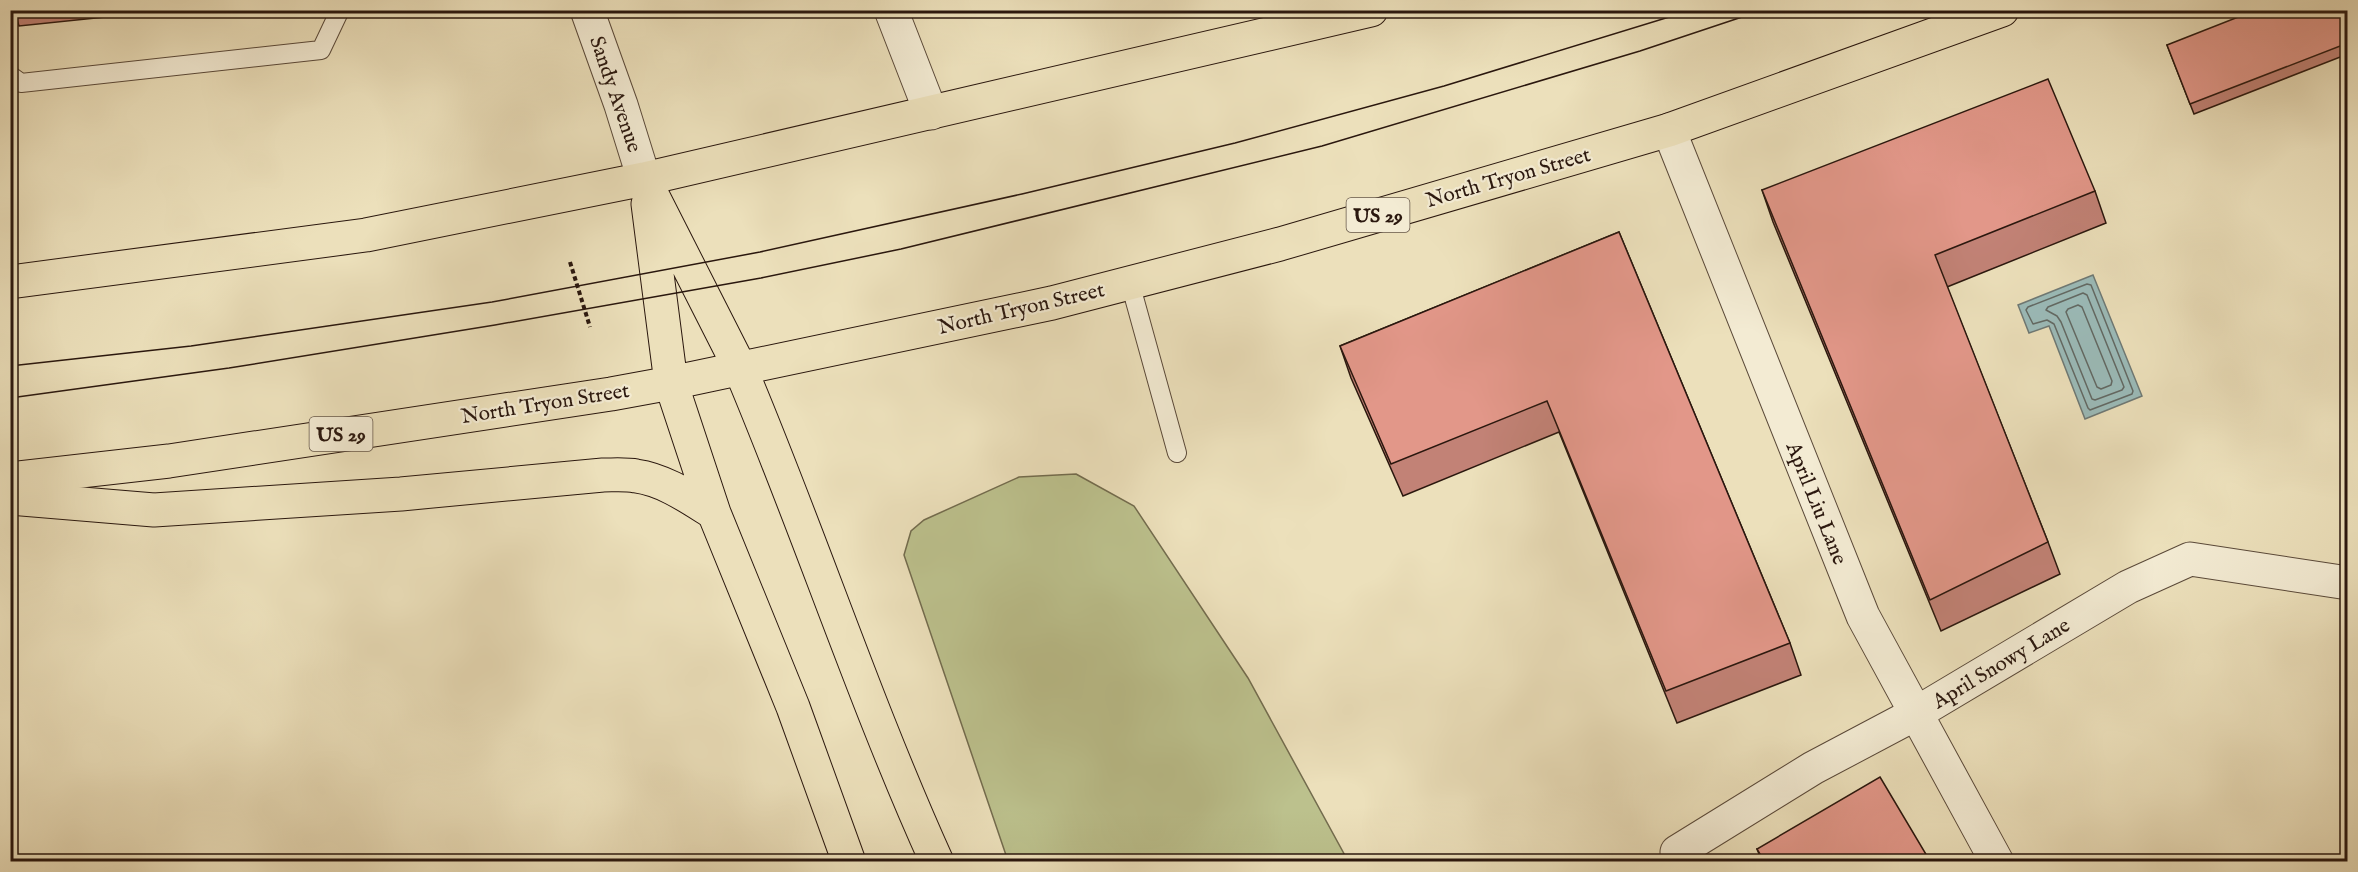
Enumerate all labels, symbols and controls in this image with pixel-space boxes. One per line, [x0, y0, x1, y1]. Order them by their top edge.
street label: Sandy Avenue [582, 33, 647, 157]
street label: North Tryon Street [1423, 142, 1594, 215]
road number: US 29 [1346, 198, 1410, 232]
street label: North Tryon Street [935, 277, 1107, 342]
street label: North Tryon Street [459, 378, 631, 431]
road number: US 29 [310, 417, 372, 451]
street label: April Liu Lane [1778, 437, 1853, 569]
street label: April Snowy Lane [1927, 612, 2076, 716]

